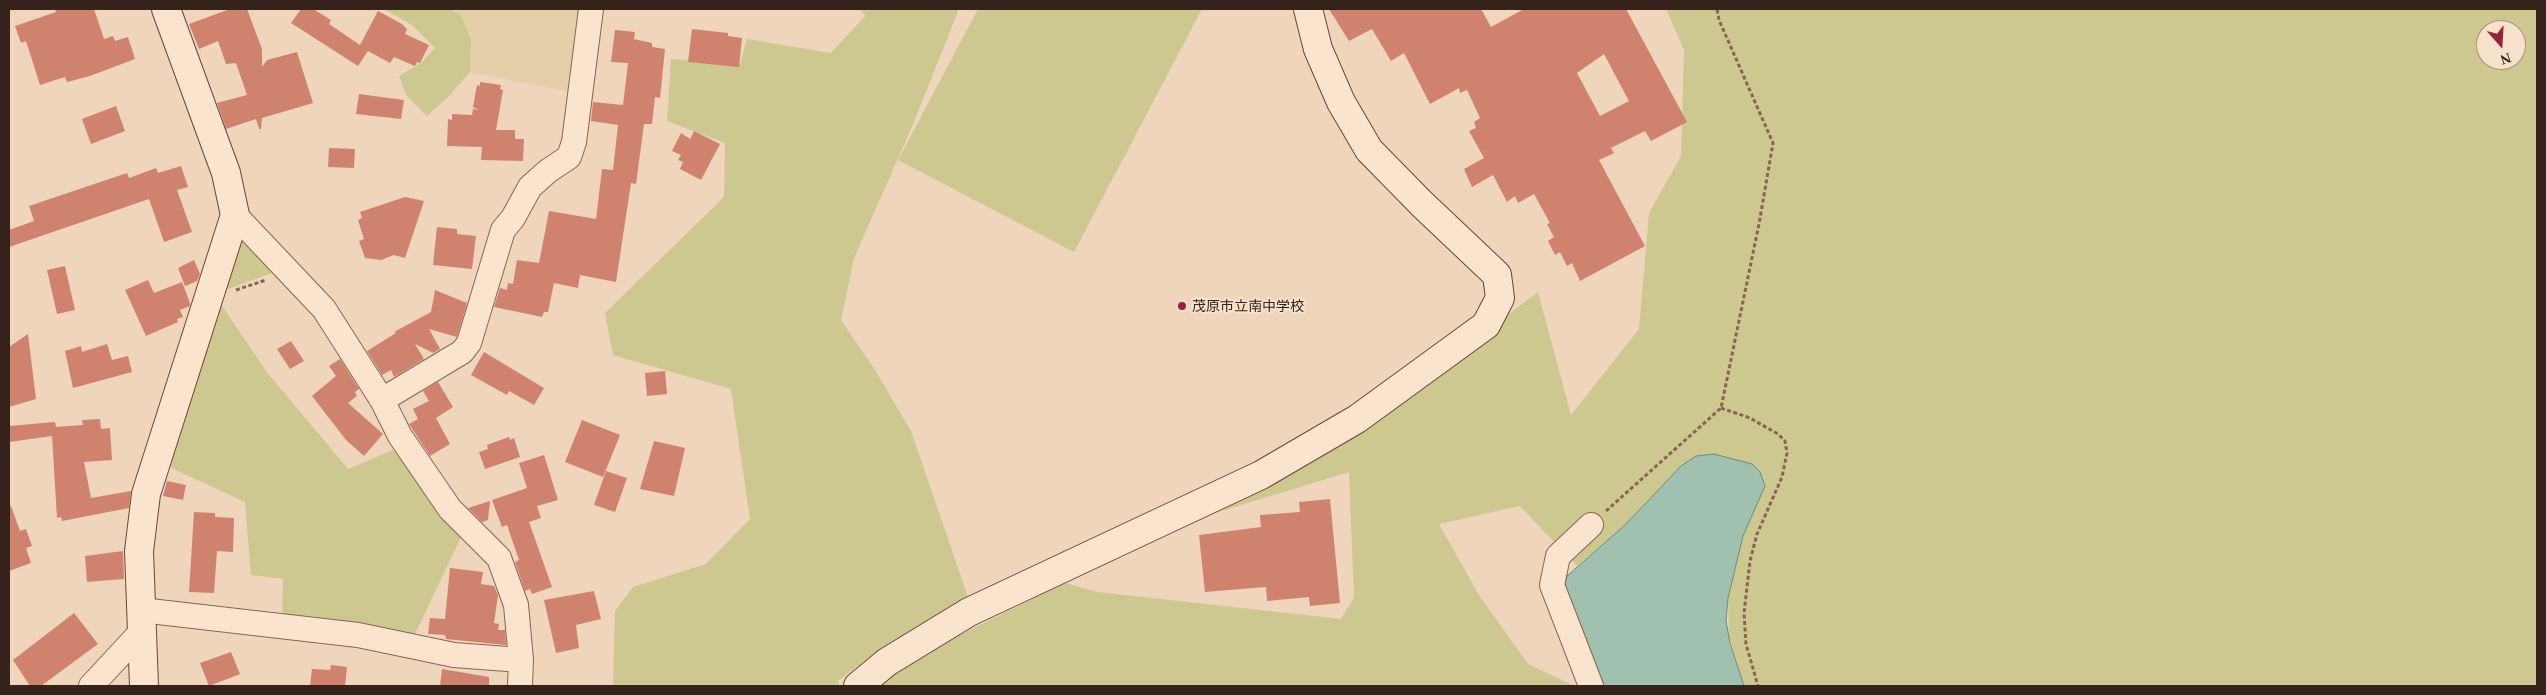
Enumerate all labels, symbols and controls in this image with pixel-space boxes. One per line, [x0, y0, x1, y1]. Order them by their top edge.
north arrow [2476, 20, 2526, 70]
text: N [2498, 50, 2513, 67]
place label: 茂原市立南中学校 [1192, 298, 1304, 314]
marker: 茂原市立南中学校 [1176, 300, 1188, 312]

